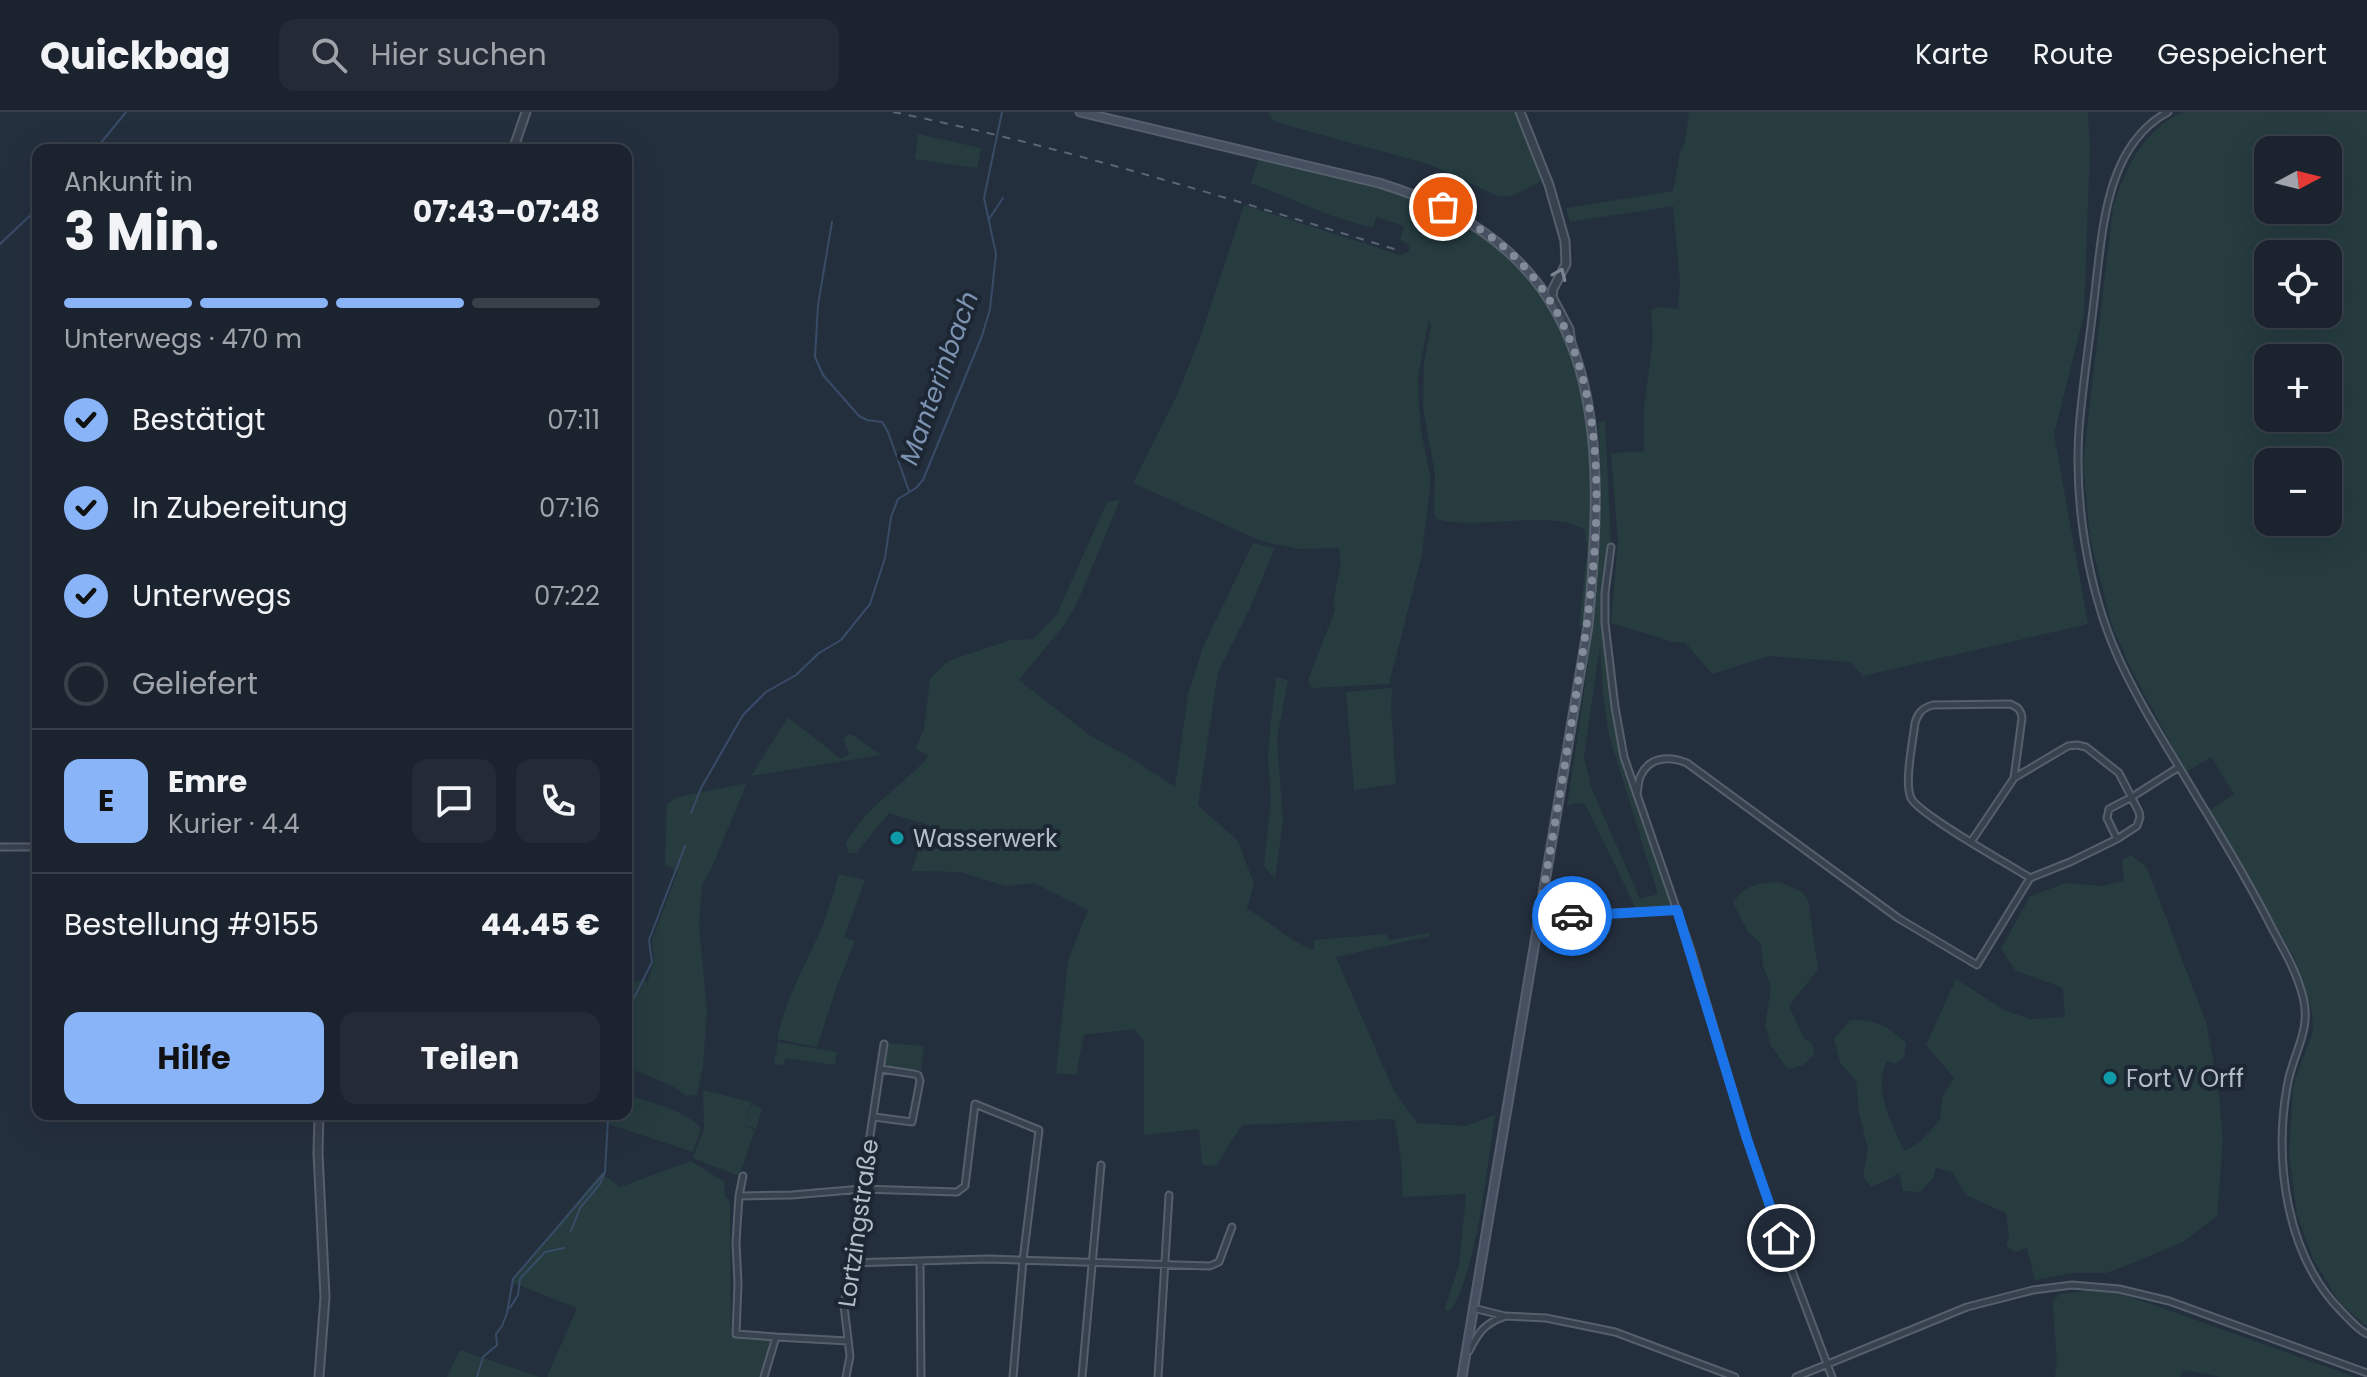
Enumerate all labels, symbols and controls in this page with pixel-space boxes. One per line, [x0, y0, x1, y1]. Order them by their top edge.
search box [279, 19, 839, 91]
text: Quickbag [40, 29, 231, 82]
icon: search [307, 33, 351, 77]
text: Hier suchen [371, 33, 547, 76]
text: Karte [1915, 35, 1989, 74]
text: Route [2033, 35, 2113, 74]
text: Gespeichert [2157, 35, 2327, 74]
north arrow [2254, 136, 2342, 224]
map controls [2254, 136, 2342, 536]
text: Ankunft in [64, 164, 193, 200]
pin [1409, 173, 1477, 241]
icon: bag [1421, 185, 1465, 229]
text: 07:43–07:48 [413, 190, 600, 233]
text: 3 Min. [64, 195, 219, 268]
button: locate [2254, 240, 2342, 328]
one-way arrow [1551, 268, 1567, 282]
water label: Manterinbach [891, 286, 987, 470]
text: Unterwegs · 470 m [64, 321, 302, 357]
button: + [2254, 344, 2342, 432]
icon: check [64, 398, 108, 442]
text: Bestätigt [132, 398, 265, 441]
text: 07:11 [547, 402, 600, 438]
button: − [2254, 448, 2342, 536]
icon: check [64, 486, 108, 530]
text: In Zubereitung [132, 486, 348, 529]
text: 07:16 [539, 490, 600, 526]
icon: check [64, 574, 108, 618]
text: Unterwegs [132, 574, 291, 617]
text: 07:22 [534, 578, 600, 614]
text: Geliefert [132, 662, 258, 705]
button: chat [412, 759, 496, 843]
button: phone [516, 759, 600, 843]
text: Emre [168, 760, 247, 803]
text: E [98, 779, 114, 822]
text: Kurier · 4.4 [168, 806, 300, 842]
place label: Wasserwerk [913, 822, 1058, 855]
marker: Wasserwerk [888, 829, 906, 847]
courier [1532, 876, 1612, 956]
icon: car [1550, 894, 1594, 938]
text: Bestellung #9155 [64, 903, 319, 946]
text: 44.45 € [481, 903, 600, 946]
button: Hilfe [64, 1012, 324, 1104]
button: Teilen [340, 1012, 600, 1104]
place label: Fort V Orff [2126, 1062, 2244, 1095]
marker: Fort V Orff [2101, 1069, 2119, 1087]
street label: Lortzingstraße [830, 1137, 886, 1309]
pin [1747, 1204, 1815, 1272]
icon: home [1759, 1216, 1803, 1260]

